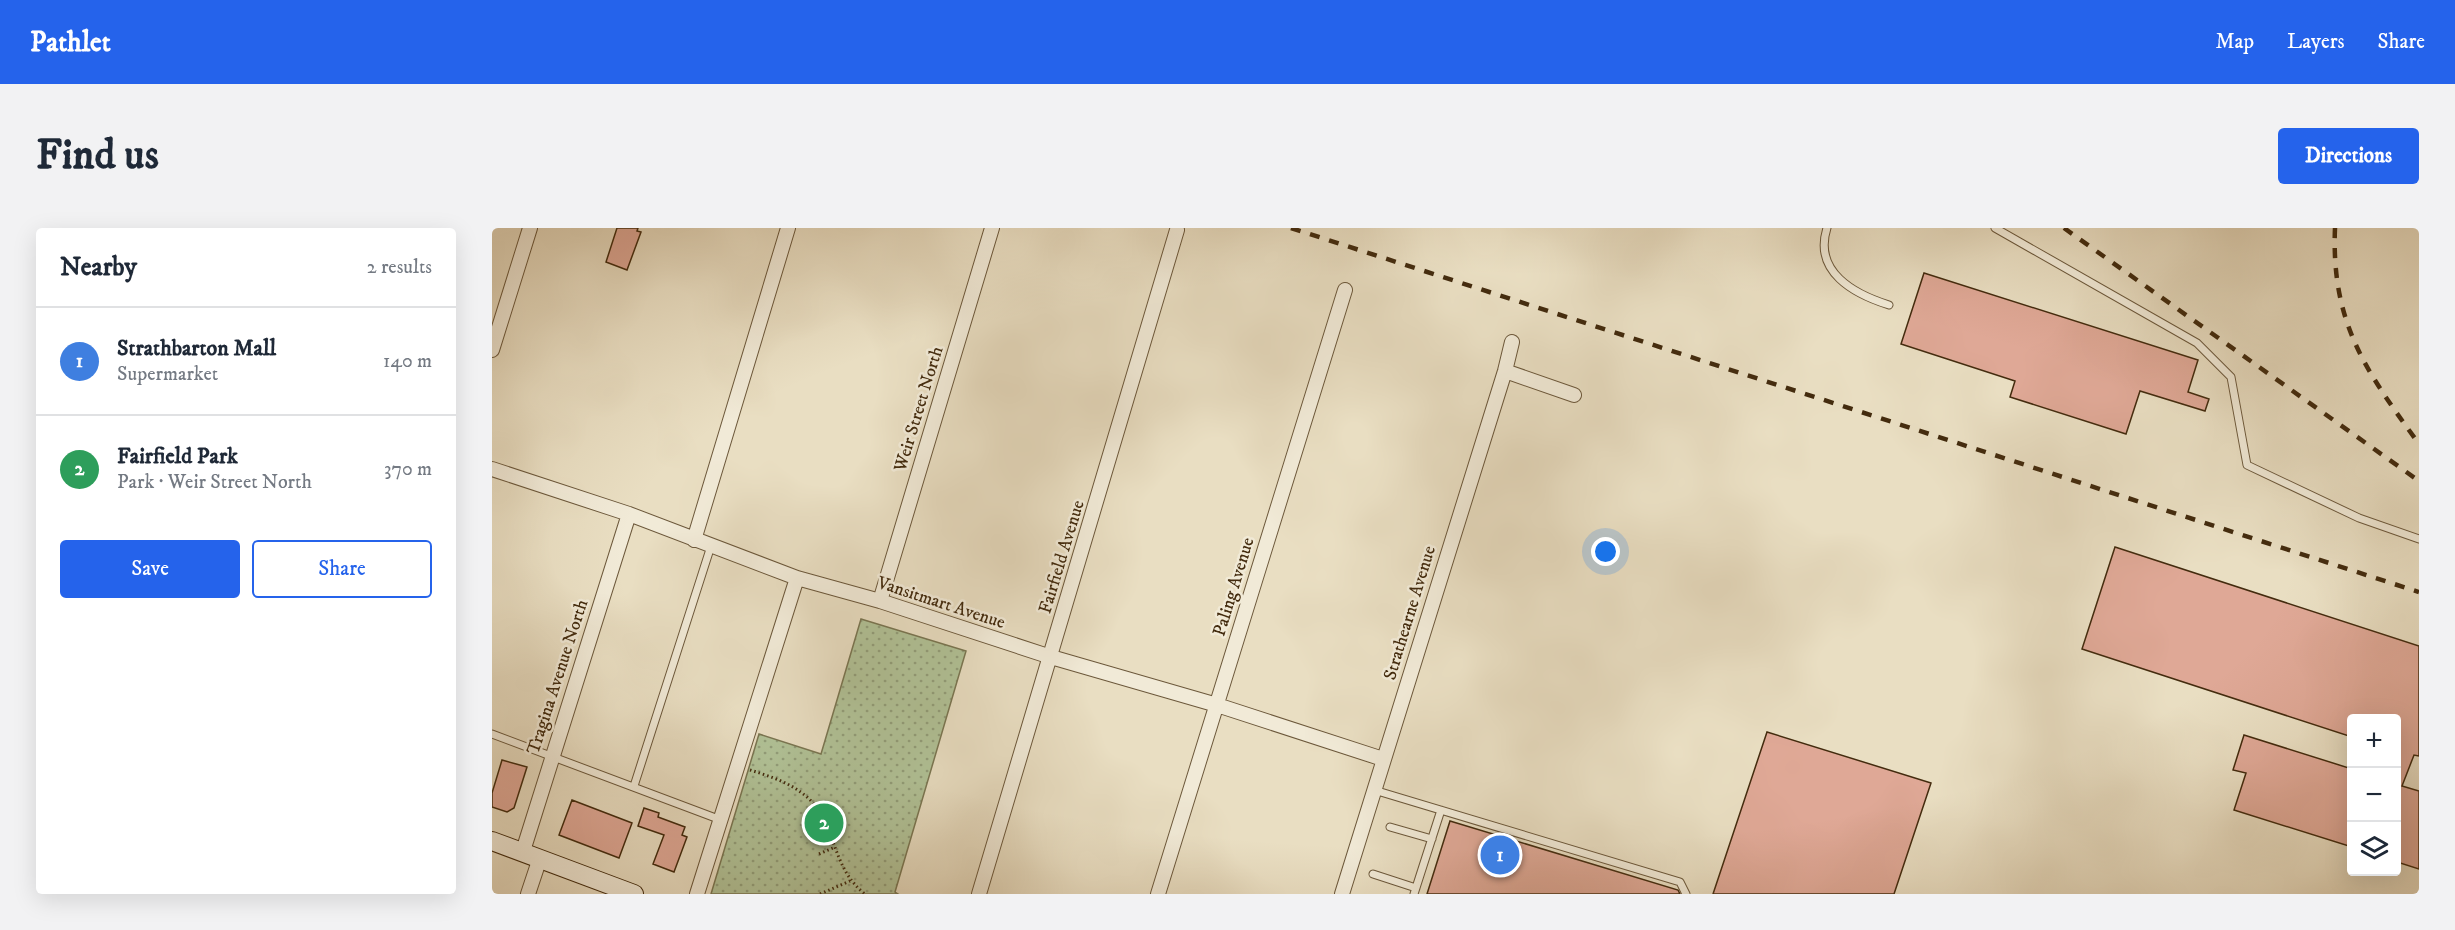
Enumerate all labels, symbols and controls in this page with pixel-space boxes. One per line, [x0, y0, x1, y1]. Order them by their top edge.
text: Pathlet [30, 25, 111, 60]
text: Map [2215, 29, 2254, 55]
text: Layers [2287, 29, 2345, 55]
text: Share [2378, 29, 2425, 55]
button: Directions [2278, 128, 2419, 184]
text: Find us [36, 130, 159, 182]
text: Nearby [60, 251, 137, 284]
text: 2 results [367, 255, 432, 280]
text: Strathbarton Mall [117, 335, 276, 362]
street label: Weir Street North [889, 343, 949, 475]
text: 1 [76, 349, 83, 374]
text: 140 m [383, 349, 432, 374]
text: Supermarket [117, 362, 218, 387]
text: Fairfield Park [117, 443, 238, 470]
text: 2 [75, 457, 84, 482]
text: 370 m [384, 457, 432, 482]
text: Park · Weir Street North [117, 470, 312, 495]
street label: Fairfield Avenue [1034, 498, 1090, 616]
street label: Paling Avenue [1209, 535, 1259, 639]
your location [1591, 537, 1620, 566]
button: Save [60, 540, 240, 598]
button: Share [252, 540, 432, 598]
street label: Strathearne Avenue [1379, 543, 1441, 683]
street label: Vansitmart Avenue [873, 572, 1008, 634]
street label: Tragina Avenue North [523, 596, 594, 757]
map controls [2347, 714, 2401, 876]
button: + [2347, 714, 2401, 768]
button: − [2347, 768, 2401, 822]
pin: 2 [804, 800, 844, 846]
button: layers [2347, 822, 2401, 876]
pin: 1 [1480, 832, 1520, 878]

